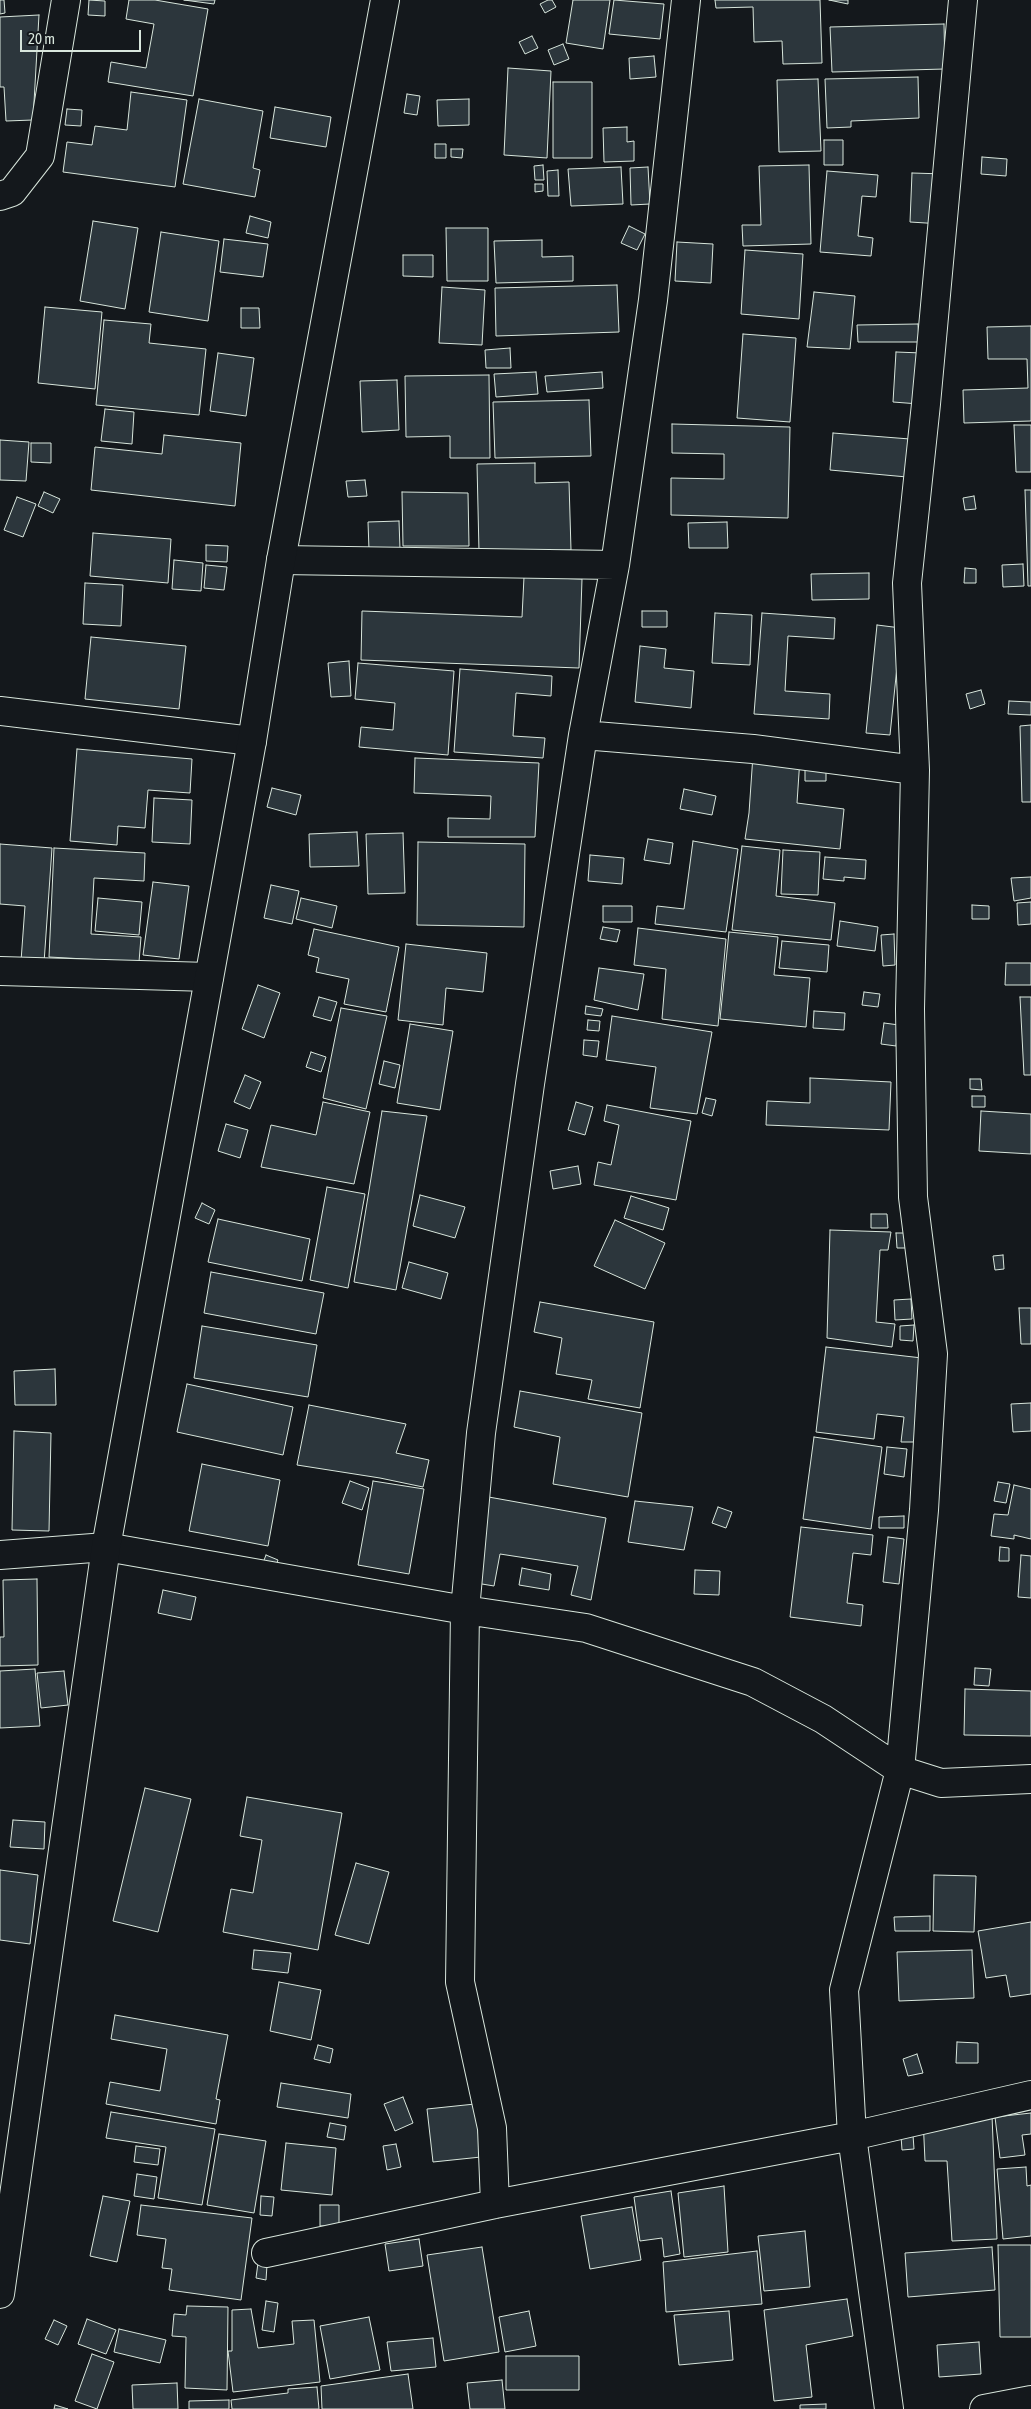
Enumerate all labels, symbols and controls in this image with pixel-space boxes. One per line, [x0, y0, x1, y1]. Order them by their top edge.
scale bar [22, 20, 144, 52]
text: 20 m [28, 30, 55, 47]

